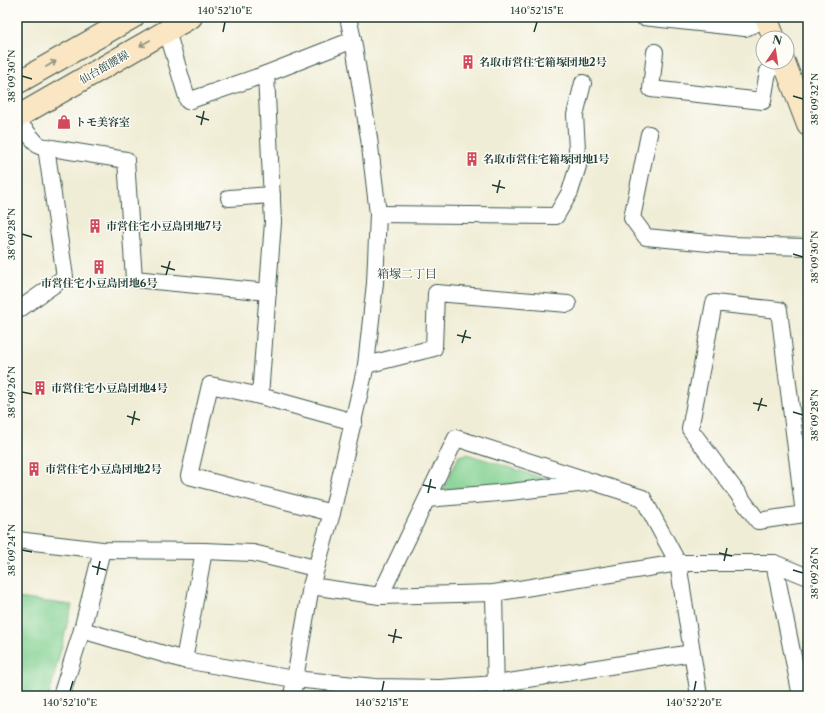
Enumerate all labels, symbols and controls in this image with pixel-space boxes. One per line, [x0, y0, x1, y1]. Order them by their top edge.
text: 140°52'10"E [198, 4, 252, 17]
text: 140°52'15"E [510, 4, 564, 17]
north arrow [755, 30, 795, 70]
text: N [771, 32, 784, 48]
one-way arrow [139, 40, 151, 48]
street label: 仙台館腰線 [77, 47, 131, 87]
text: 38°09'30"N [5, 50, 18, 102]
building icon: 名取市営住宅箱塚団地2号 [460, 54, 476, 70]
place label: 名取市営住宅箱塚団地2号 [479, 55, 607, 69]
one-way arrow [45, 59, 57, 67]
text: 38°09'32"N [808, 73, 821, 125]
shop icon: トモ美容室 [56, 114, 72, 130]
place label: トモ美容室 [75, 115, 130, 129]
building icon: 名取市営住宅箱塚団地1号 [464, 151, 480, 167]
place label: 名取市営住宅箱塚団地1号 [483, 152, 610, 166]
text: 38°09'28"N [5, 208, 18, 260]
building icon: 市営住宅小豆島団地7号 [87, 218, 103, 234]
place label: 市営住宅小豆島団地7号 [106, 219, 223, 233]
text: 38°09'30"N [808, 231, 821, 283]
building icon: 市営住宅小豆島団地6号 [91, 259, 107, 275]
district label: 箱塚二丁目 [377, 266, 437, 281]
place label: 市営住宅小豆島団地6号 [41, 276, 158, 290]
text: 38°09'26"N [5, 366, 18, 418]
building icon: 市営住宅小豆島団地4号 [32, 380, 48, 396]
place label: 市営住宅小豆島団地4号 [51, 381, 169, 395]
text: 38°09'28"N [808, 389, 821, 441]
building icon: 市営住宅小豆島団地2号 [26, 461, 42, 477]
place label: 市営住宅小豆島団地2号 [45, 462, 162, 476]
text: 38°09'24"N [5, 524, 18, 576]
text: 38°09'26"N [808, 547, 821, 599]
text: 140°52'10"E [43, 696, 97, 709]
text: 140°52'15"E [355, 696, 409, 709]
text: 140°52'20"E [666, 696, 722, 709]

